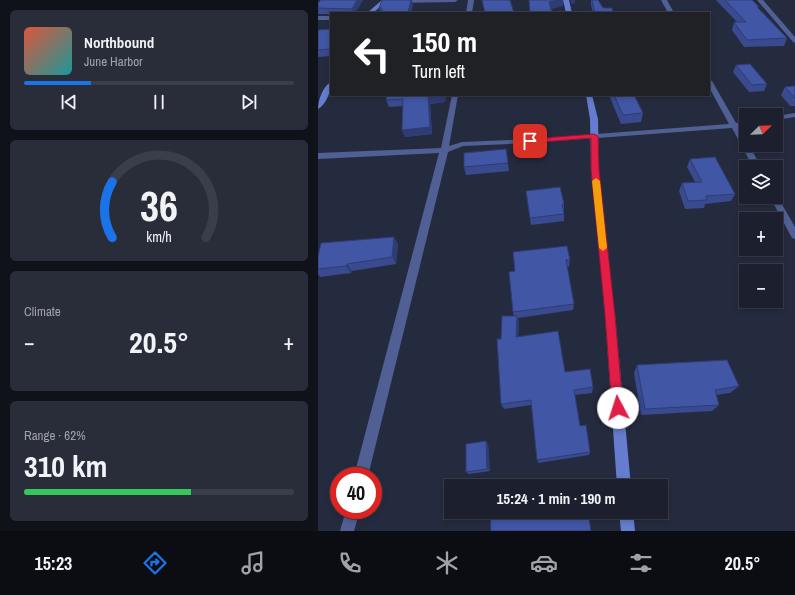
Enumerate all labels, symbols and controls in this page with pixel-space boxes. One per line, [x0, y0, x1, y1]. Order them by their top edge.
text: 150 m [412, 23, 477, 61]
icon: left [346, 28, 398, 80]
text: Northbound [84, 32, 154, 53]
text: June Harbor [84, 53, 143, 70]
text: Turn left [412, 59, 465, 84]
icon: previous [58, 91, 80, 113]
icon: pause [148, 91, 170, 113]
icon: next [238, 91, 260, 113]
north arrow [739, 108, 783, 152]
map controls [739, 108, 783, 308]
pin [513, 124, 547, 158]
icon: arrive [519, 130, 541, 152]
button: layers [739, 160, 783, 204]
text: 36 [140, 178, 178, 234]
button: + [739, 212, 783, 256]
text: km/h [146, 227, 172, 246]
button: − [739, 264, 783, 308]
text: Climate [24, 303, 61, 320]
text: 20.5° [129, 322, 189, 362]
text: − [24, 327, 35, 357]
text: + [283, 327, 294, 357]
position arrow [597, 387, 639, 429]
text: Range · 62% [24, 427, 86, 444]
text: 310 km [24, 446, 107, 486]
speed limit sign: 40 [330, 467, 382, 519]
text: 15:24 · 1 min · 190 m [497, 488, 615, 509]
icon: directions [141, 549, 169, 577]
icon: music [239, 549, 267, 577]
icon: phone [336, 549, 364, 577]
icon: climate [433, 549, 461, 577]
icon: car [530, 549, 558, 577]
icon: filters [627, 549, 655, 577]
text: 15:23 [35, 551, 72, 576]
text: 20.5° [724, 551, 760, 576]

